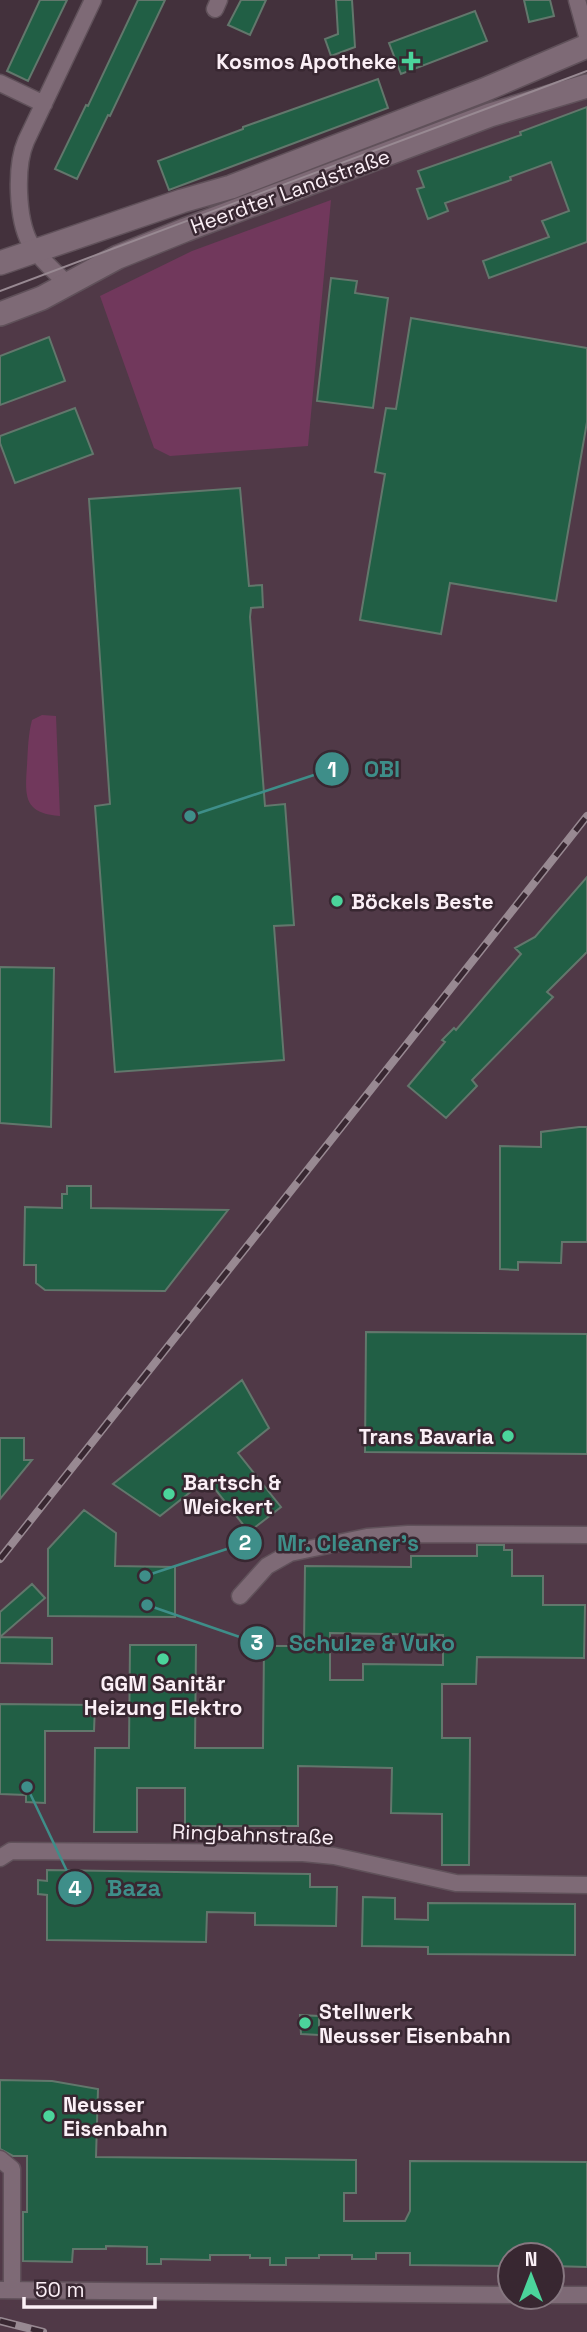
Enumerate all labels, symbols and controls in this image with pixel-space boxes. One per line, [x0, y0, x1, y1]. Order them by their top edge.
place label: Kosmos Apotheke [216, 48, 397, 75]
marker: Kosmos Apotheke [403, 53, 419, 69]
street label: Heerdter Landstraße [187, 142, 393, 240]
callout: OBI [315, 747, 414, 791]
text: OBI [364, 754, 400, 784]
text: 1 [327, 756, 337, 783]
place label: Böckels Beste [351, 888, 494, 915]
marker: Böckels Beste [329, 893, 345, 909]
place label: Trans Bavaria [359, 1423, 494, 1450]
marker: Trans Bavaria [500, 1428, 516, 1444]
place label: Bartsch & Weickert [183, 1469, 282, 1520]
marker: Bartsch & Weickert [161, 1486, 177, 1502]
callout: Mr. Cleaner's [228, 1521, 434, 1565]
text: Mr. Cleaner's [277, 1528, 419, 1558]
text: 2 [239, 1529, 251, 1556]
callout: Schulze & Vuko [239, 1621, 469, 1665]
text: Schulze & Vuko [289, 1628, 455, 1658]
text: 3 [251, 1629, 263, 1656]
marker: GGM Sanitär Heizung Elektro [155, 1651, 171, 1667]
place label: GGM Sanitär Heizung Elektro [84, 1670, 242, 1721]
street label: Ringbahnstraße [172, 1818, 334, 1850]
callout: Baza [58, 1866, 175, 1910]
text: Baza [107, 1873, 161, 1903]
text: 4 [68, 1875, 82, 1902]
place label: Stellwerk Neusser Eisenbahn [319, 1998, 511, 2049]
marker: Stellwerk Neusser Eisenbahn [297, 2015, 313, 2031]
place label: Neusser Eisenbahn [63, 2091, 168, 2142]
marker: Neusser Eisenbahn [41, 2108, 57, 2124]
north arrow [496, 2241, 566, 2311]
text: N [525, 2247, 537, 2272]
scale bar [24, 2266, 156, 2310]
text: 50 m [35, 2276, 85, 2303]

